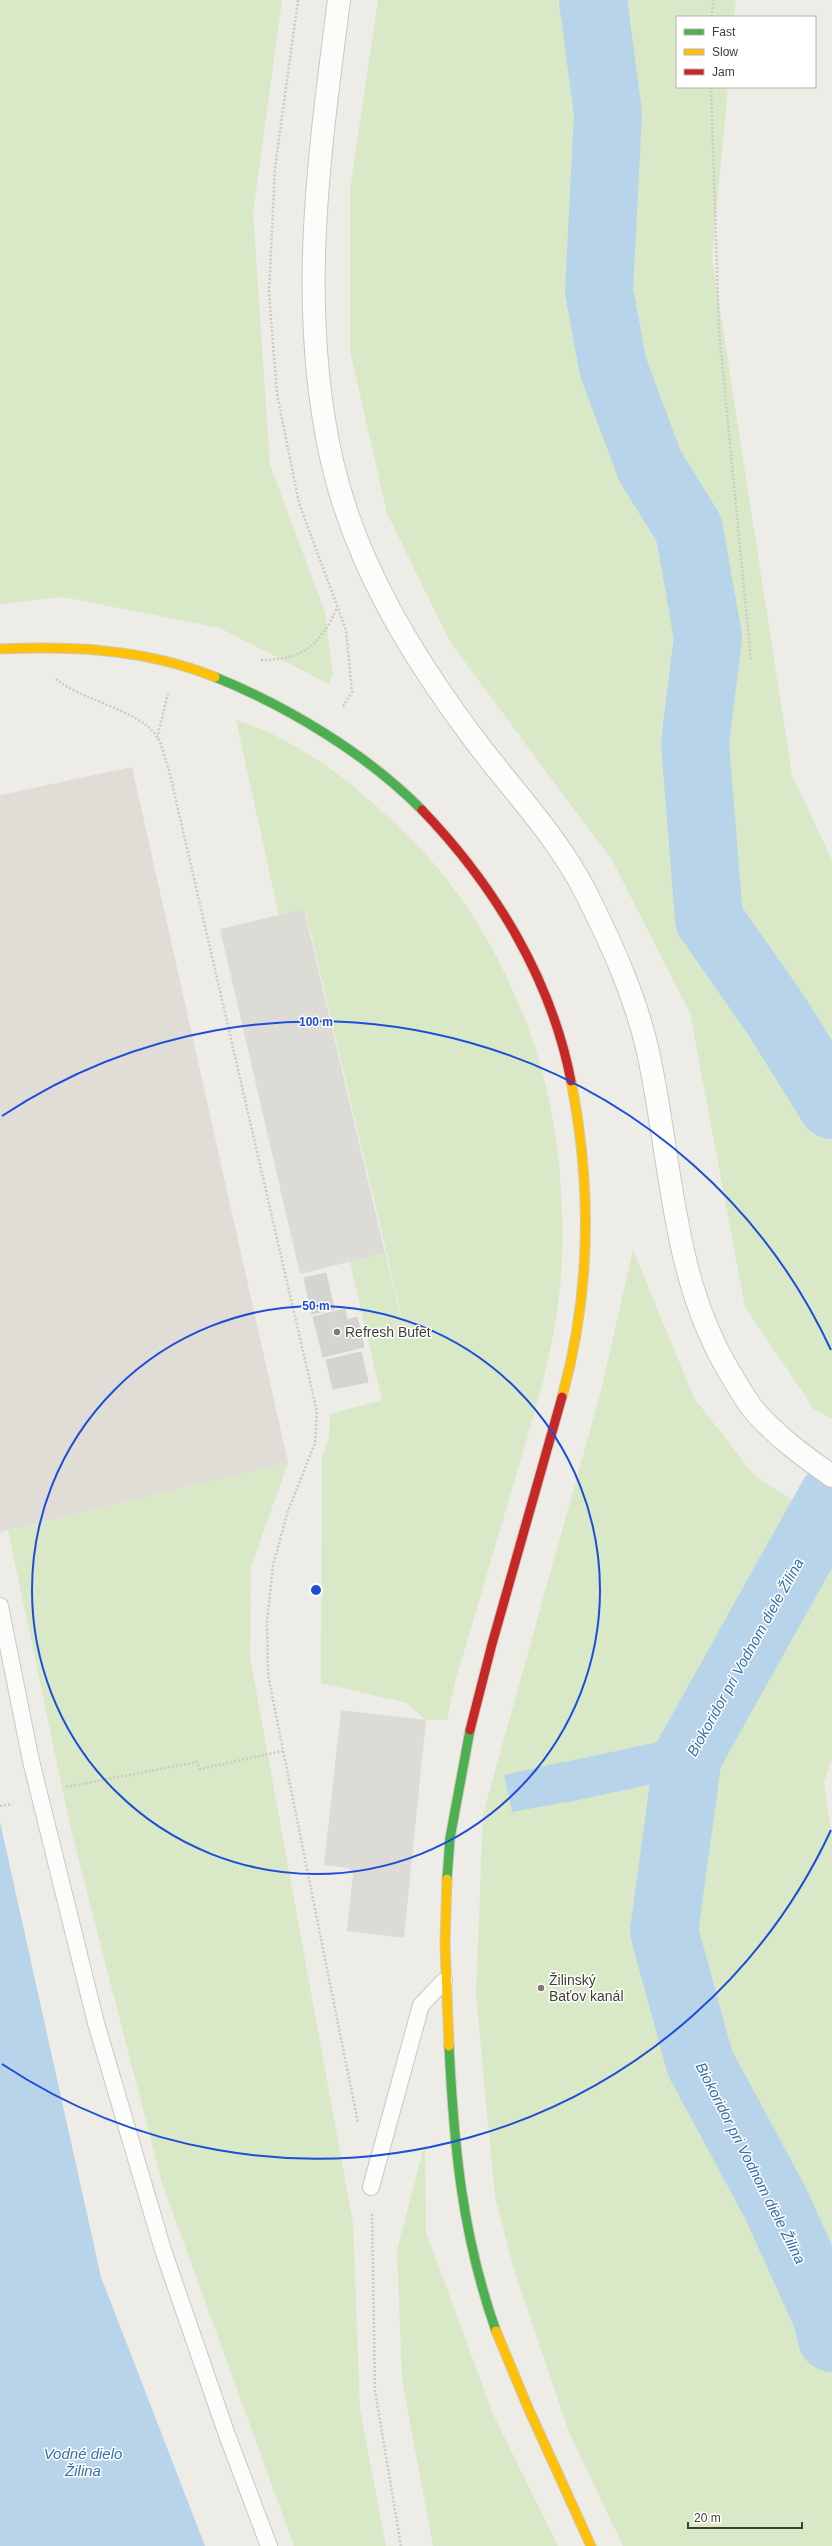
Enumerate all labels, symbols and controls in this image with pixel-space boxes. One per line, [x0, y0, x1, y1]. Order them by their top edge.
legend [676, 16, 816, 88]
text: Fast [712, 25, 736, 39]
text: Slow [712, 45, 738, 59]
text: Jam [712, 65, 735, 79]
text: 100 m [299, 1015, 333, 1029]
text: 50 m [302, 1299, 330, 1313]
place label: Refresh Bufet [345, 1324, 431, 1340]
marker: Refresh Bufet [332, 1327, 342, 1337]
water label: Biokoridor pri Vodnom diele Žilina [683, 1555, 807, 1759]
centre of rings [309, 1583, 323, 1597]
place label: Žilinský Baťov kanál [549, 1972, 624, 2004]
marker: Žilinský Baťov kanál [536, 1983, 546, 1993]
water label: Biokoridor pri Vodnom diele Žilina [693, 2059, 809, 2267]
water label: Vodné dielo Žilina [44, 2445, 122, 2479]
scale bar [688, 2504, 802, 2530]
text: 20 m [694, 2511, 721, 2525]

